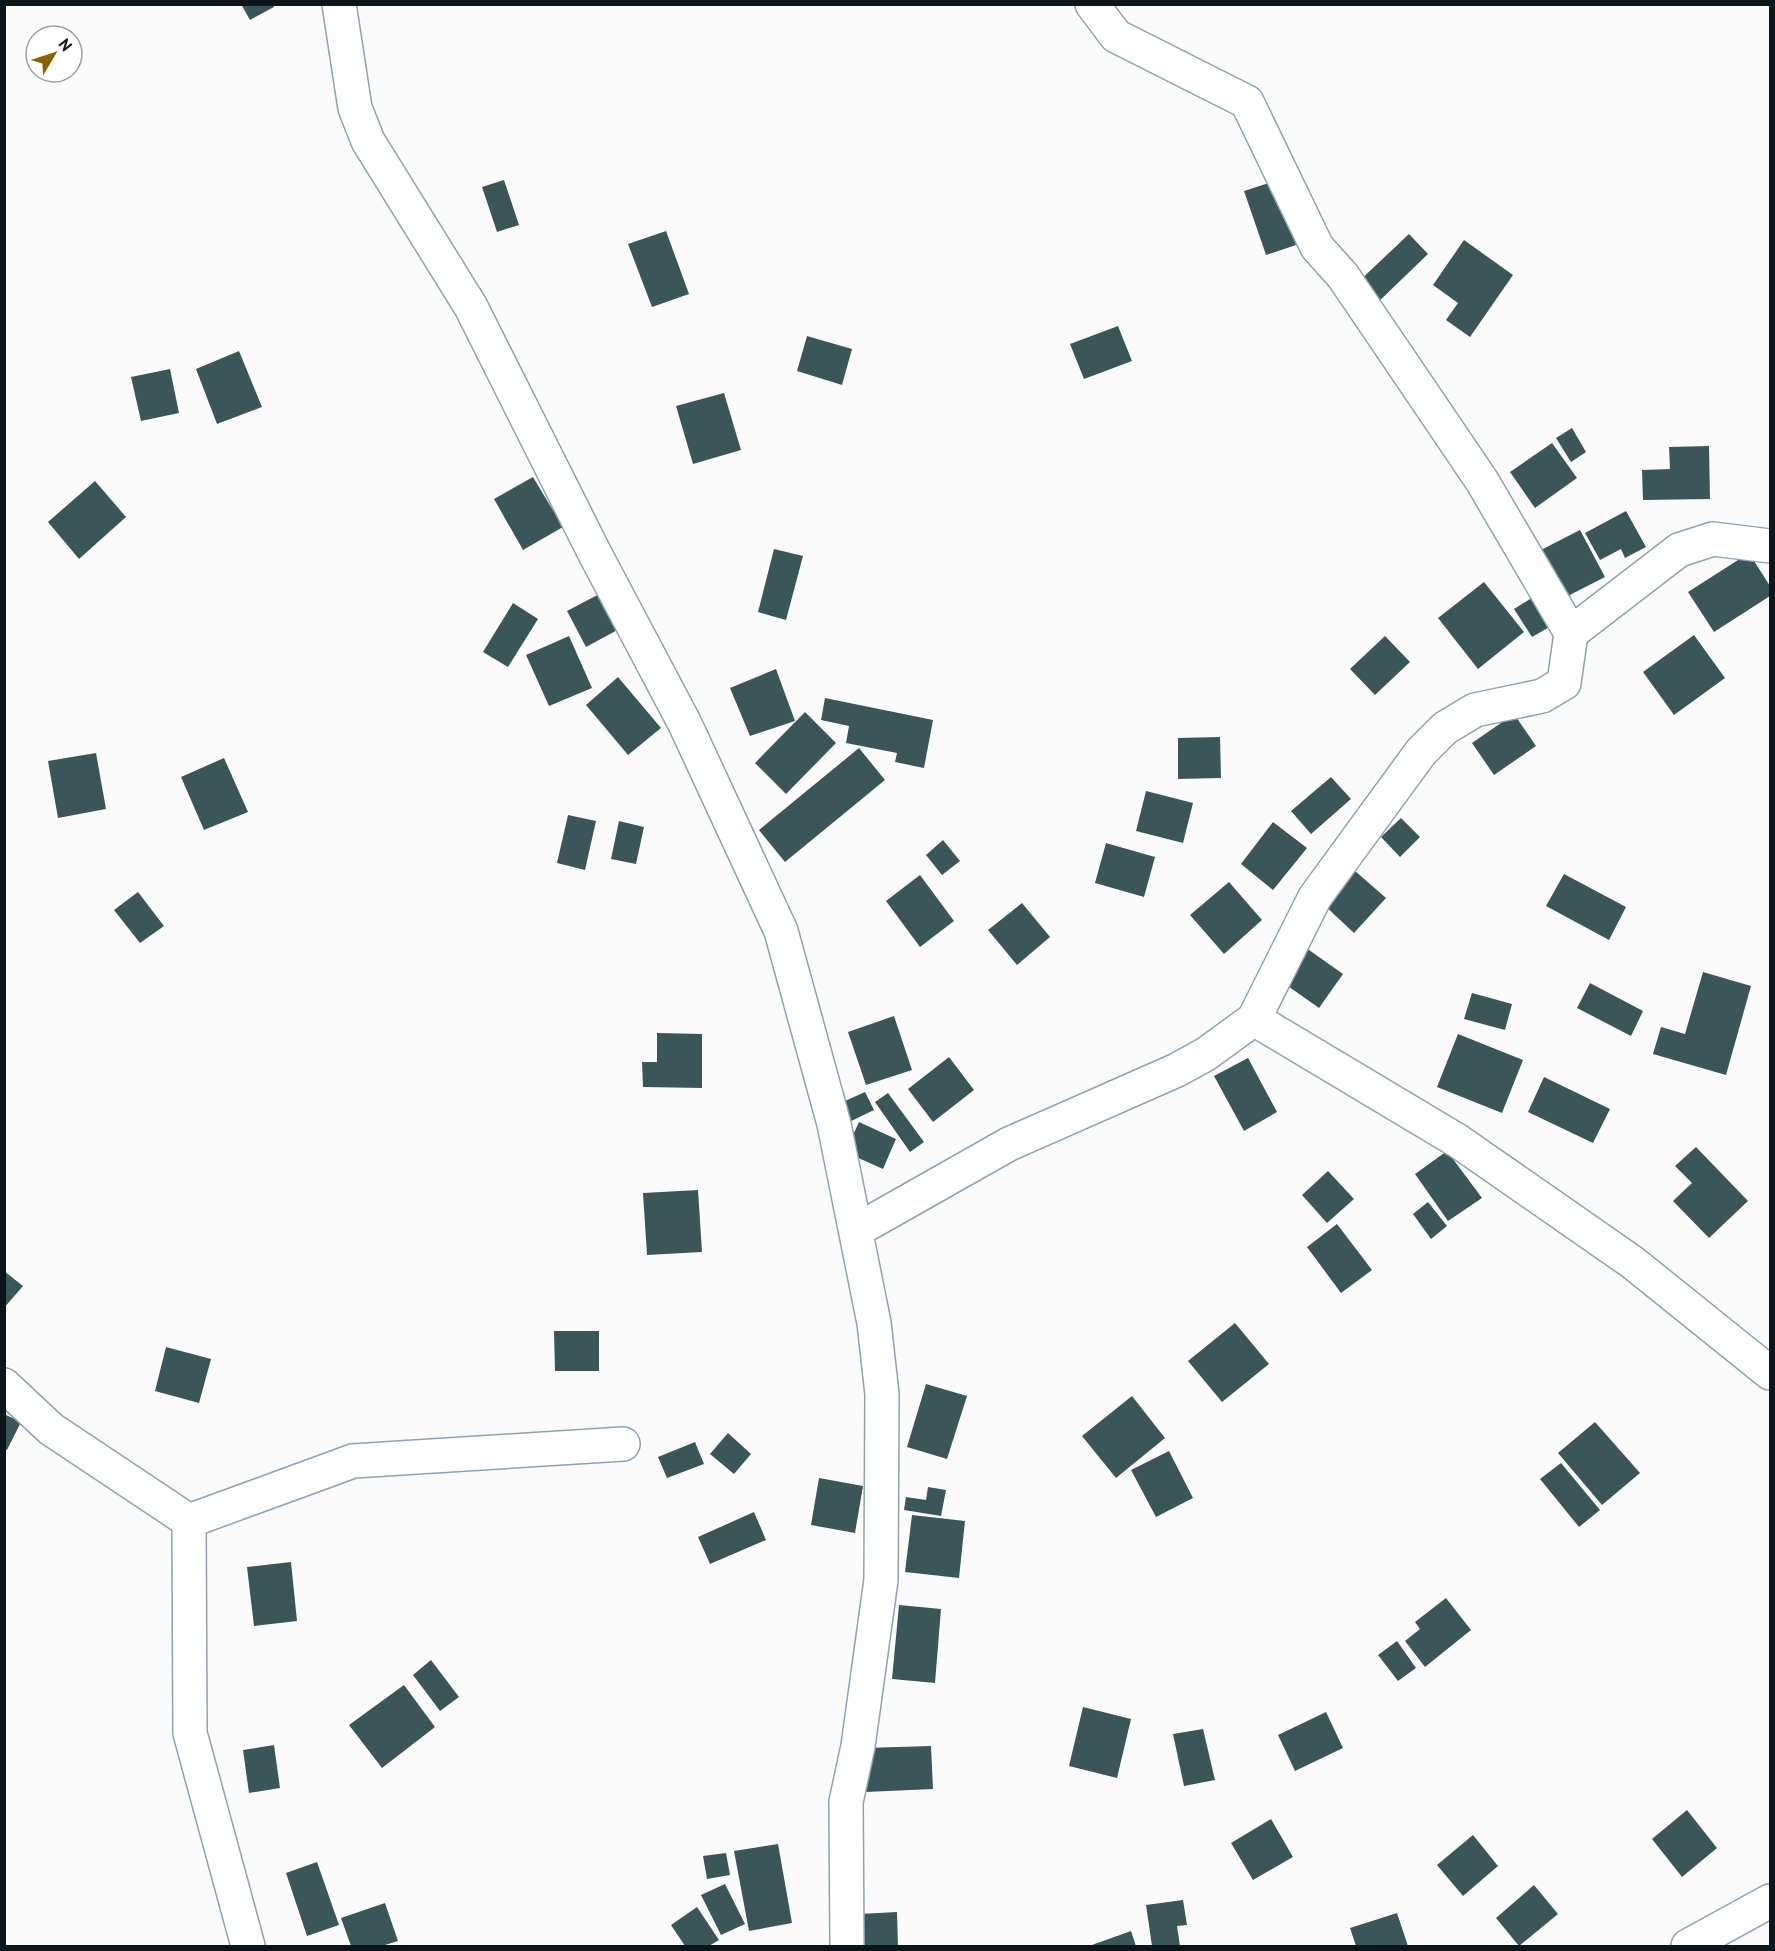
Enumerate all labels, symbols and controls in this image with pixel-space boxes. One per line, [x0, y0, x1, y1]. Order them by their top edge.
north arrow [24, 24, 84, 84]
text: N [55, 34, 77, 55]

